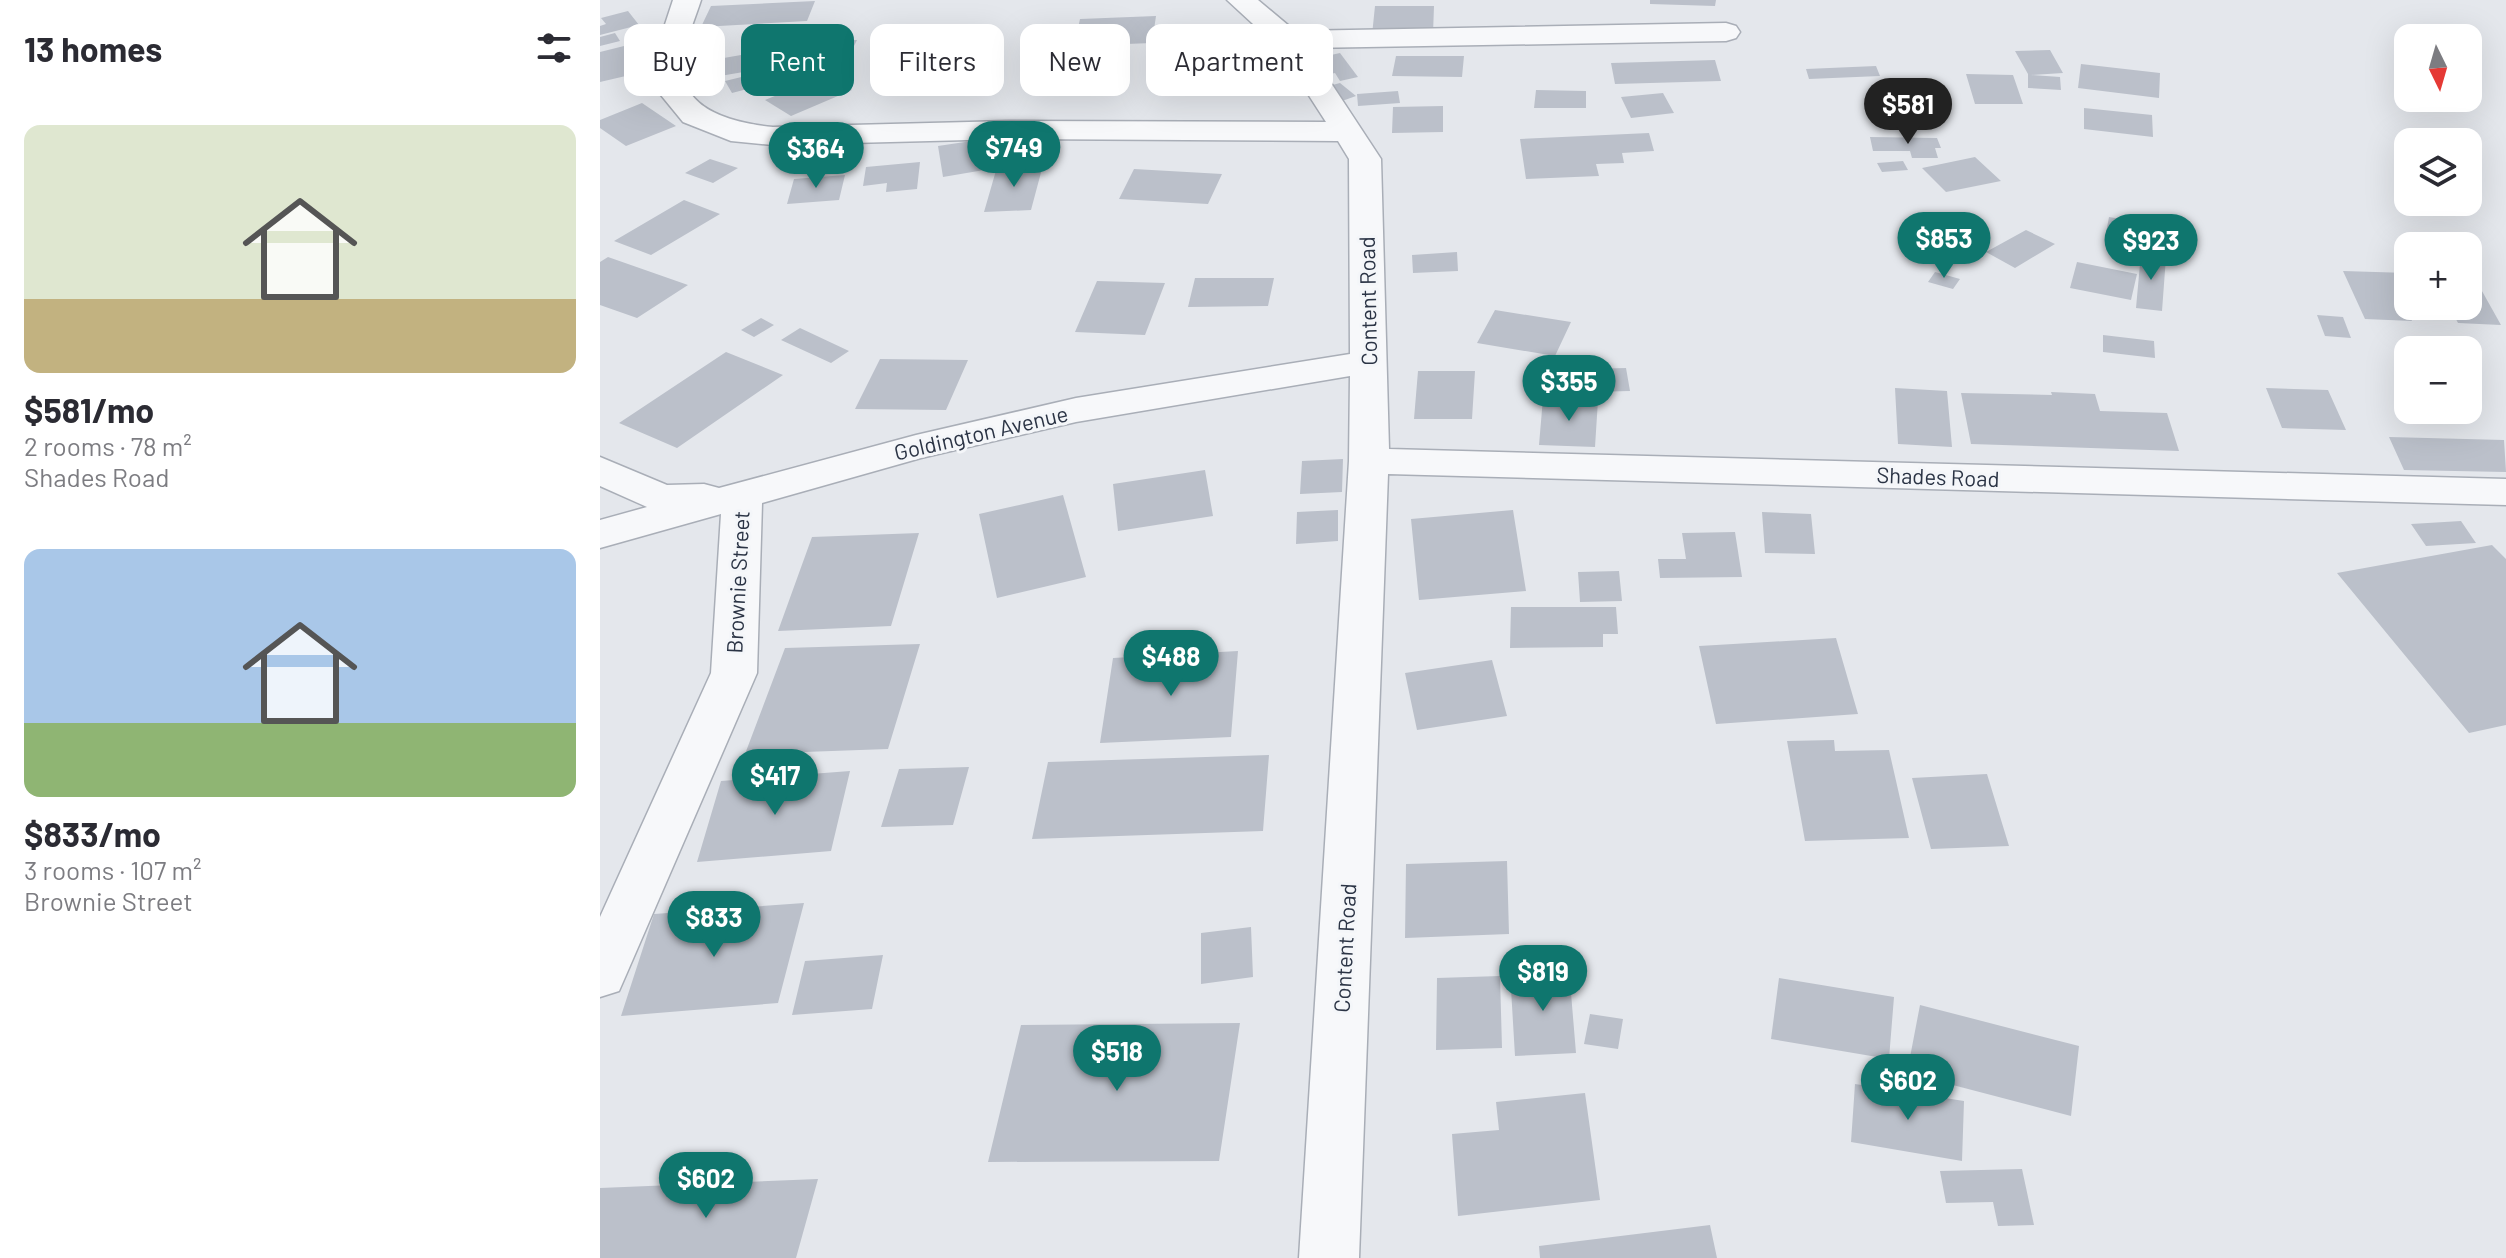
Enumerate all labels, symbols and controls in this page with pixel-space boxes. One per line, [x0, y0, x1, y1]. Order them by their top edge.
chip: Buy [624, 24, 725, 96]
chip: Rent [741, 24, 854, 96]
chip: Filters [870, 24, 1004, 96]
chip: New [1020, 24, 1130, 96]
chip: Apartment [1146, 24, 1333, 96]
north arrow [2394, 24, 2482, 112]
map controls [2394, 24, 2482, 424]
icon: filters [532, 26, 576, 70]
text: 13 homes [24, 28, 162, 69]
pin: $581 [1861, 78, 1955, 146]
text: $581 [1882, 88, 1934, 119]
pin: $749 [967, 121, 1061, 189]
pin: $364 [769, 122, 863, 190]
button: layers [2394, 128, 2482, 216]
text: $749 [985, 131, 1043, 162]
text: $364 [787, 132, 845, 163]
icon: home [228, 177, 372, 321]
pin: $853 [1897, 212, 1991, 280]
pin: $923 [2104, 214, 2198, 282]
text: $853 [1916, 222, 1973, 253]
text: $923 [2123, 224, 2179, 255]
button: + [2394, 232, 2482, 320]
street label: Content Road [1353, 236, 1381, 366]
button: − [2394, 336, 2482, 424]
pin: $355 [1522, 355, 1616, 423]
text: $355 [1541, 365, 1597, 396]
text: $581/mo [24, 389, 154, 430]
street label: Goldington Avenue [891, 399, 1070, 465]
text: 2 rooms · 78 m² [24, 430, 192, 461]
text: Shades Road [24, 461, 170, 492]
street label: Shades Road [1876, 461, 2000, 491]
street label: Brownie Street [720, 510, 754, 654]
icon: home [228, 601, 372, 745]
pin: $488 [1124, 630, 1218, 698]
text: $488 [1142, 640, 1200, 671]
pin: $417 [728, 749, 822, 817]
text: $417 [750, 759, 800, 790]
text: $833/mo [24, 813, 161, 854]
text: 3 rooms · 107 m² [24, 854, 201, 885]
street label: Content Road [1328, 883, 1360, 1013]
text: Brownie Street [24, 885, 193, 916]
pin: $833 [667, 891, 761, 959]
text: $833 [685, 901, 743, 932]
pin: $819 [1496, 945, 1590, 1013]
text: $819 [1517, 955, 1569, 986]
pin: $518 [1070, 1025, 1164, 1093]
text: $518 [1091, 1035, 1143, 1066]
pin: $602 [1861, 1054, 1955, 1122]
text: $602 [1879, 1064, 1937, 1095]
pin: $602 [659, 1152, 753, 1220]
text: $602 [677, 1162, 735, 1193]

